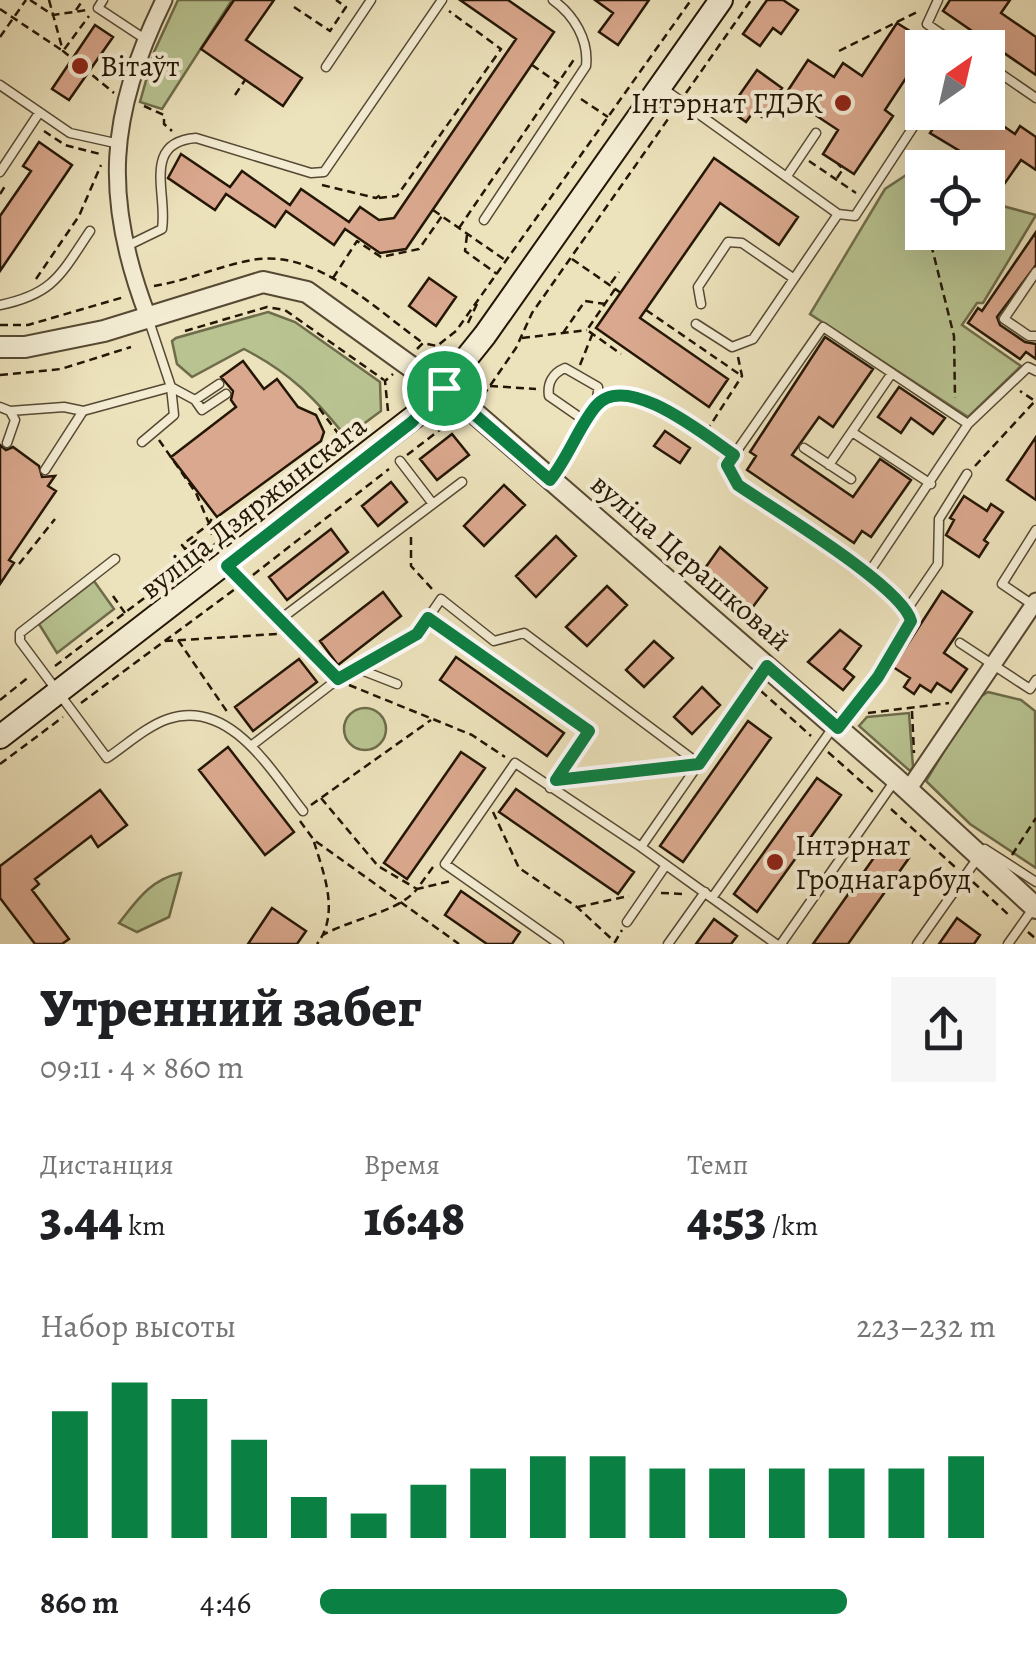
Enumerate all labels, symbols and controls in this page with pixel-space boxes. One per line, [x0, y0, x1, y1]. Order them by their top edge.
north arrow [905, 30, 1005, 130]
map controls [905, 30, 1005, 250]
place label: Вітаўт [100, 46, 180, 86]
marker: Вітаўт [69, 55, 91, 77]
place label: Інтэрнат ГДЭК [631, 83, 823, 123]
marker: Інтэрнат ГДЭК [832, 92, 854, 114]
button: locate [905, 150, 1005, 250]
pin [402, 346, 487, 431]
icon: arrive [417, 361, 472, 416]
street label: вуліца Дзяржынскага [131, 406, 375, 608]
street label: вуліца Церашковай [583, 464, 799, 660]
place label: Інтэрнат Гроднагарбуд [795, 825, 971, 899]
marker: Інтэрнат Гроднагарбуд [764, 851, 786, 873]
text: Утренний забег [40, 970, 422, 1045]
button: share [891, 977, 996, 1082]
text: 09:11 · 4 × 860 m [40, 1045, 244, 1089]
text: Дистанция [40, 1146, 174, 1184]
text: Время [364, 1146, 440, 1184]
text: Темп [687, 1146, 748, 1184]
text: 3.44 [40, 1184, 123, 1252]
text: 16:48 [364, 1184, 465, 1252]
text: 4:53 [687, 1184, 766, 1252]
text: km [123, 1207, 165, 1245]
text: /km [766, 1207, 818, 1245]
text: Набор высоты [40, 1304, 236, 1348]
text: 223–232 m [856, 1304, 996, 1348]
text: 860 m [40, 1580, 119, 1624]
text: 4:46 [200, 1580, 251, 1624]

